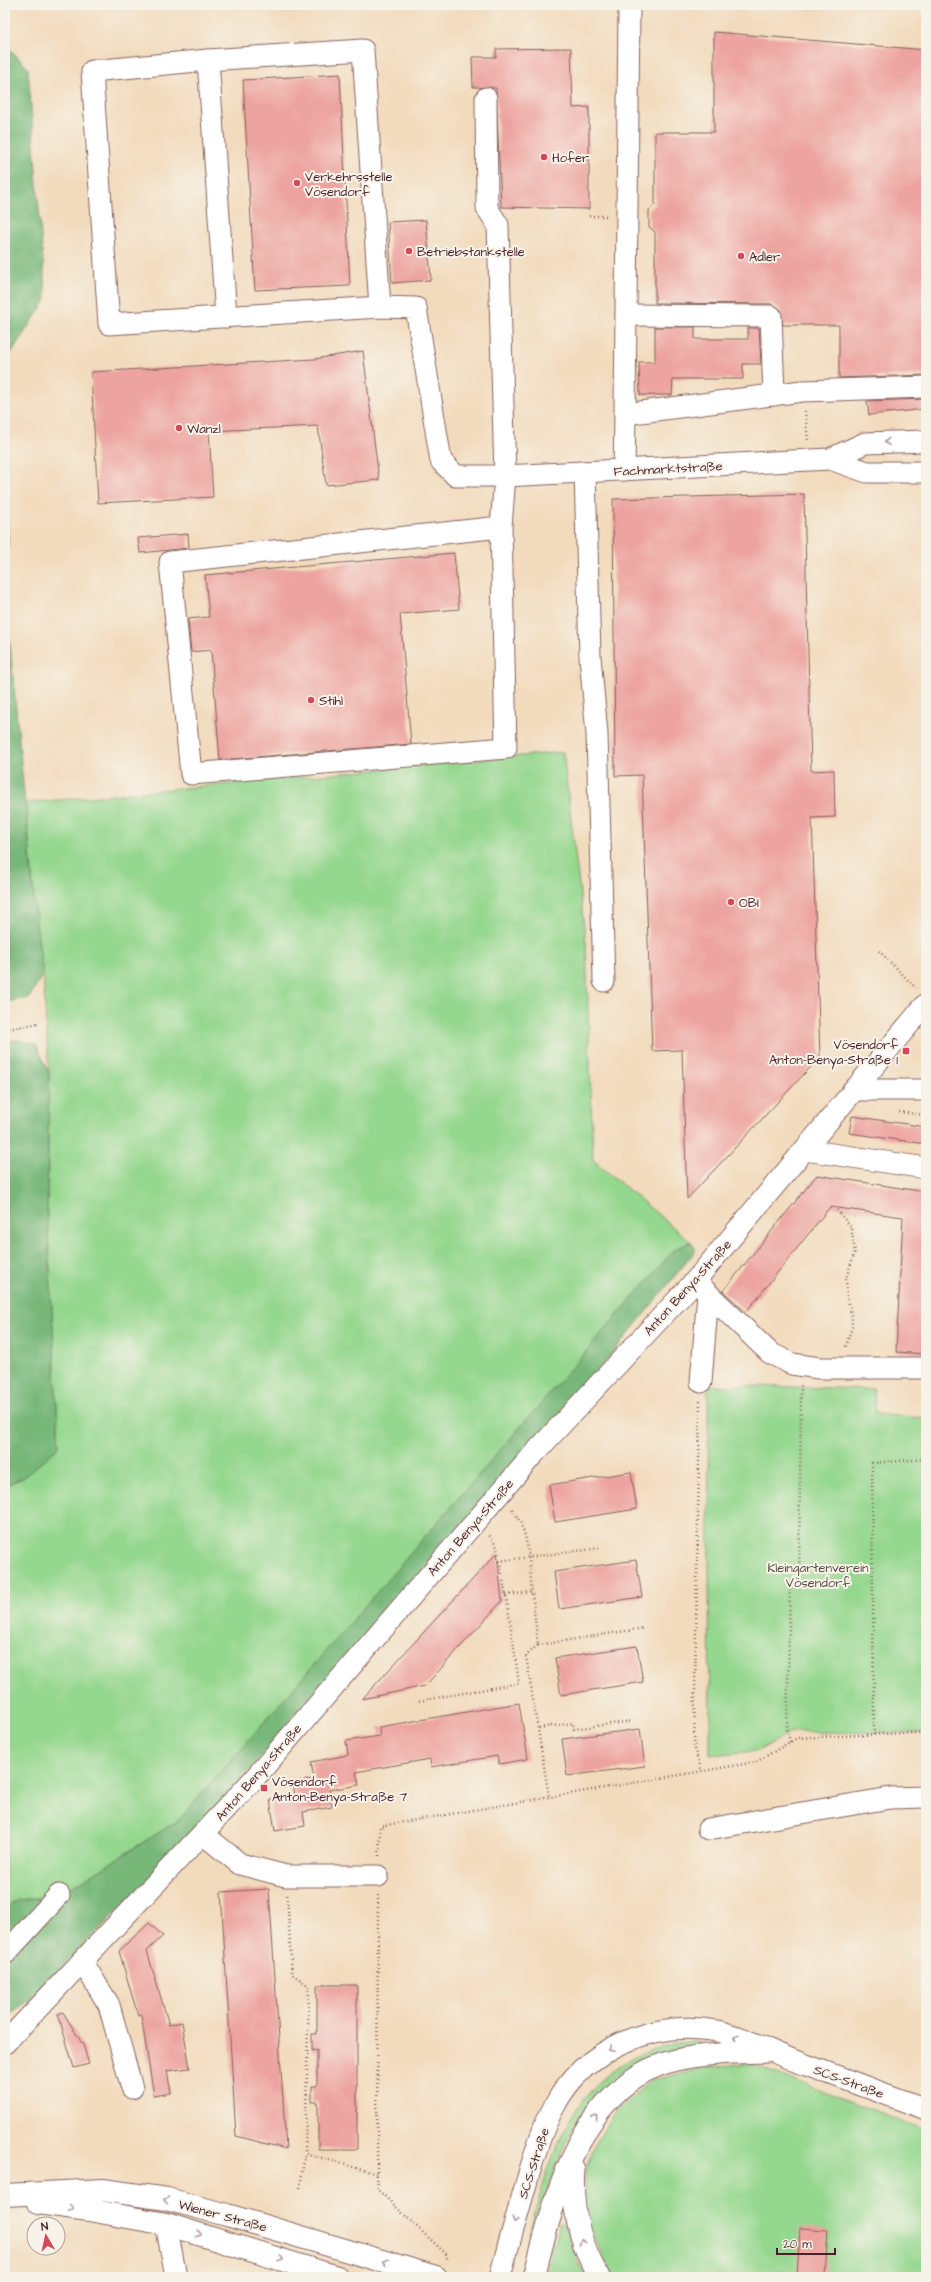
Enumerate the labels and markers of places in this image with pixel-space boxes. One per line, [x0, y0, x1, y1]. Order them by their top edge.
place label: Hofer [552, 149, 589, 167]
marker: Hofer [539, 152, 549, 162]
place label: Verkehrsstelle Vösendorf [305, 168, 392, 201]
marker: Verkehrsstelle Vösendorf [292, 178, 302, 188]
place label: Betriebstankstelle [417, 243, 525, 261]
marker: Betriebstankstelle [404, 246, 414, 256]
place label: Adler [749, 248, 780, 266]
marker: Adler [736, 251, 746, 261]
place label: Wanzl [187, 420, 221, 438]
marker: Wanzl [174, 423, 184, 433]
place label: Stihl [319, 692, 343, 710]
marker: Stihl [306, 695, 316, 705]
place label: OBI [739, 894, 759, 912]
marker: OBI [726, 897, 736, 907]
place label: Vösendorf Anton-Benya-Straße 1 [769, 1036, 898, 1070]
marker: Vösendorf Anton-Benya-Straße 1 [901, 1046, 911, 1056]
place label: Vösendorf Anton-Benya-Straße 7 [272, 1773, 407, 1807]
marker: Vösendorf Anton-Benya-Straße 7 [259, 1783, 269, 1793]

